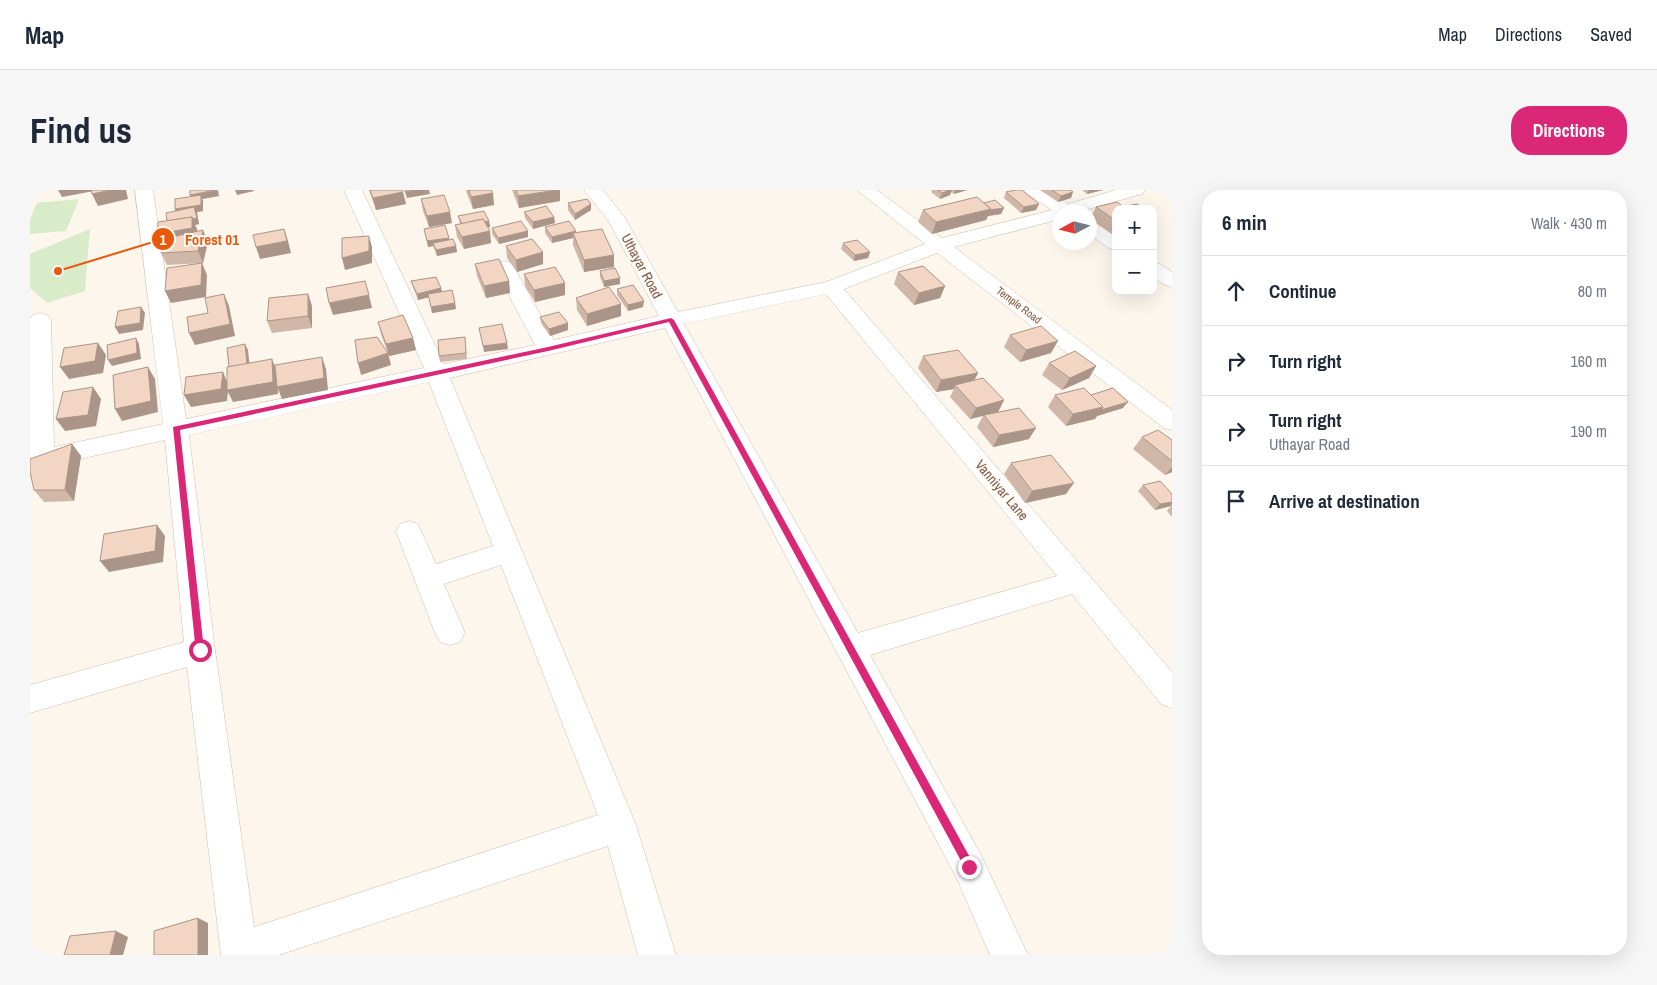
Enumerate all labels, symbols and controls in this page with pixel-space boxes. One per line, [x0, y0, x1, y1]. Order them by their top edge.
text: Map [25, 19, 64, 51]
text: Map [1438, 22, 1467, 47]
text: Directions [1495, 22, 1562, 47]
text: Saved [1590, 22, 1632, 47]
button: Directions [1511, 106, 1627, 155]
text: Find us [30, 107, 132, 154]
north arrow [1052, 205, 1097, 250]
map controls [1112, 205, 1157, 295]
button: + [1112, 205, 1157, 250]
text: 6 min [1222, 208, 1267, 237]
text: Walk · 430 m [1531, 212, 1607, 234]
callout: Forest 01 [150, 224, 249, 254]
text: 1 [160, 229, 167, 250]
text: Forest 01 [185, 229, 239, 250]
street label: Uthayar Road [617, 231, 667, 301]
button: − [1112, 250, 1157, 295]
icon: ahead [1222, 277, 1250, 305]
text: Continue [1269, 278, 1337, 304]
text: 80 m [1578, 280, 1607, 302]
street label: Temple Road [994, 283, 1044, 327]
icon: right [1222, 347, 1250, 375]
text: Turn right [1269, 348, 1341, 374]
text: 160 m [1571, 350, 1607, 372]
text: Turn right [1269, 407, 1341, 433]
icon: right [1222, 417, 1250, 445]
text: 190 m [1571, 420, 1607, 442]
text: Uthayar Road [1269, 433, 1350, 455]
street label: Vanniyar Lane [971, 456, 1033, 524]
icon: arrive [1222, 487, 1250, 515]
text: Arrive at destination [1269, 488, 1420, 514]
route start [189, 639, 212, 662]
route end [958, 856, 981, 879]

